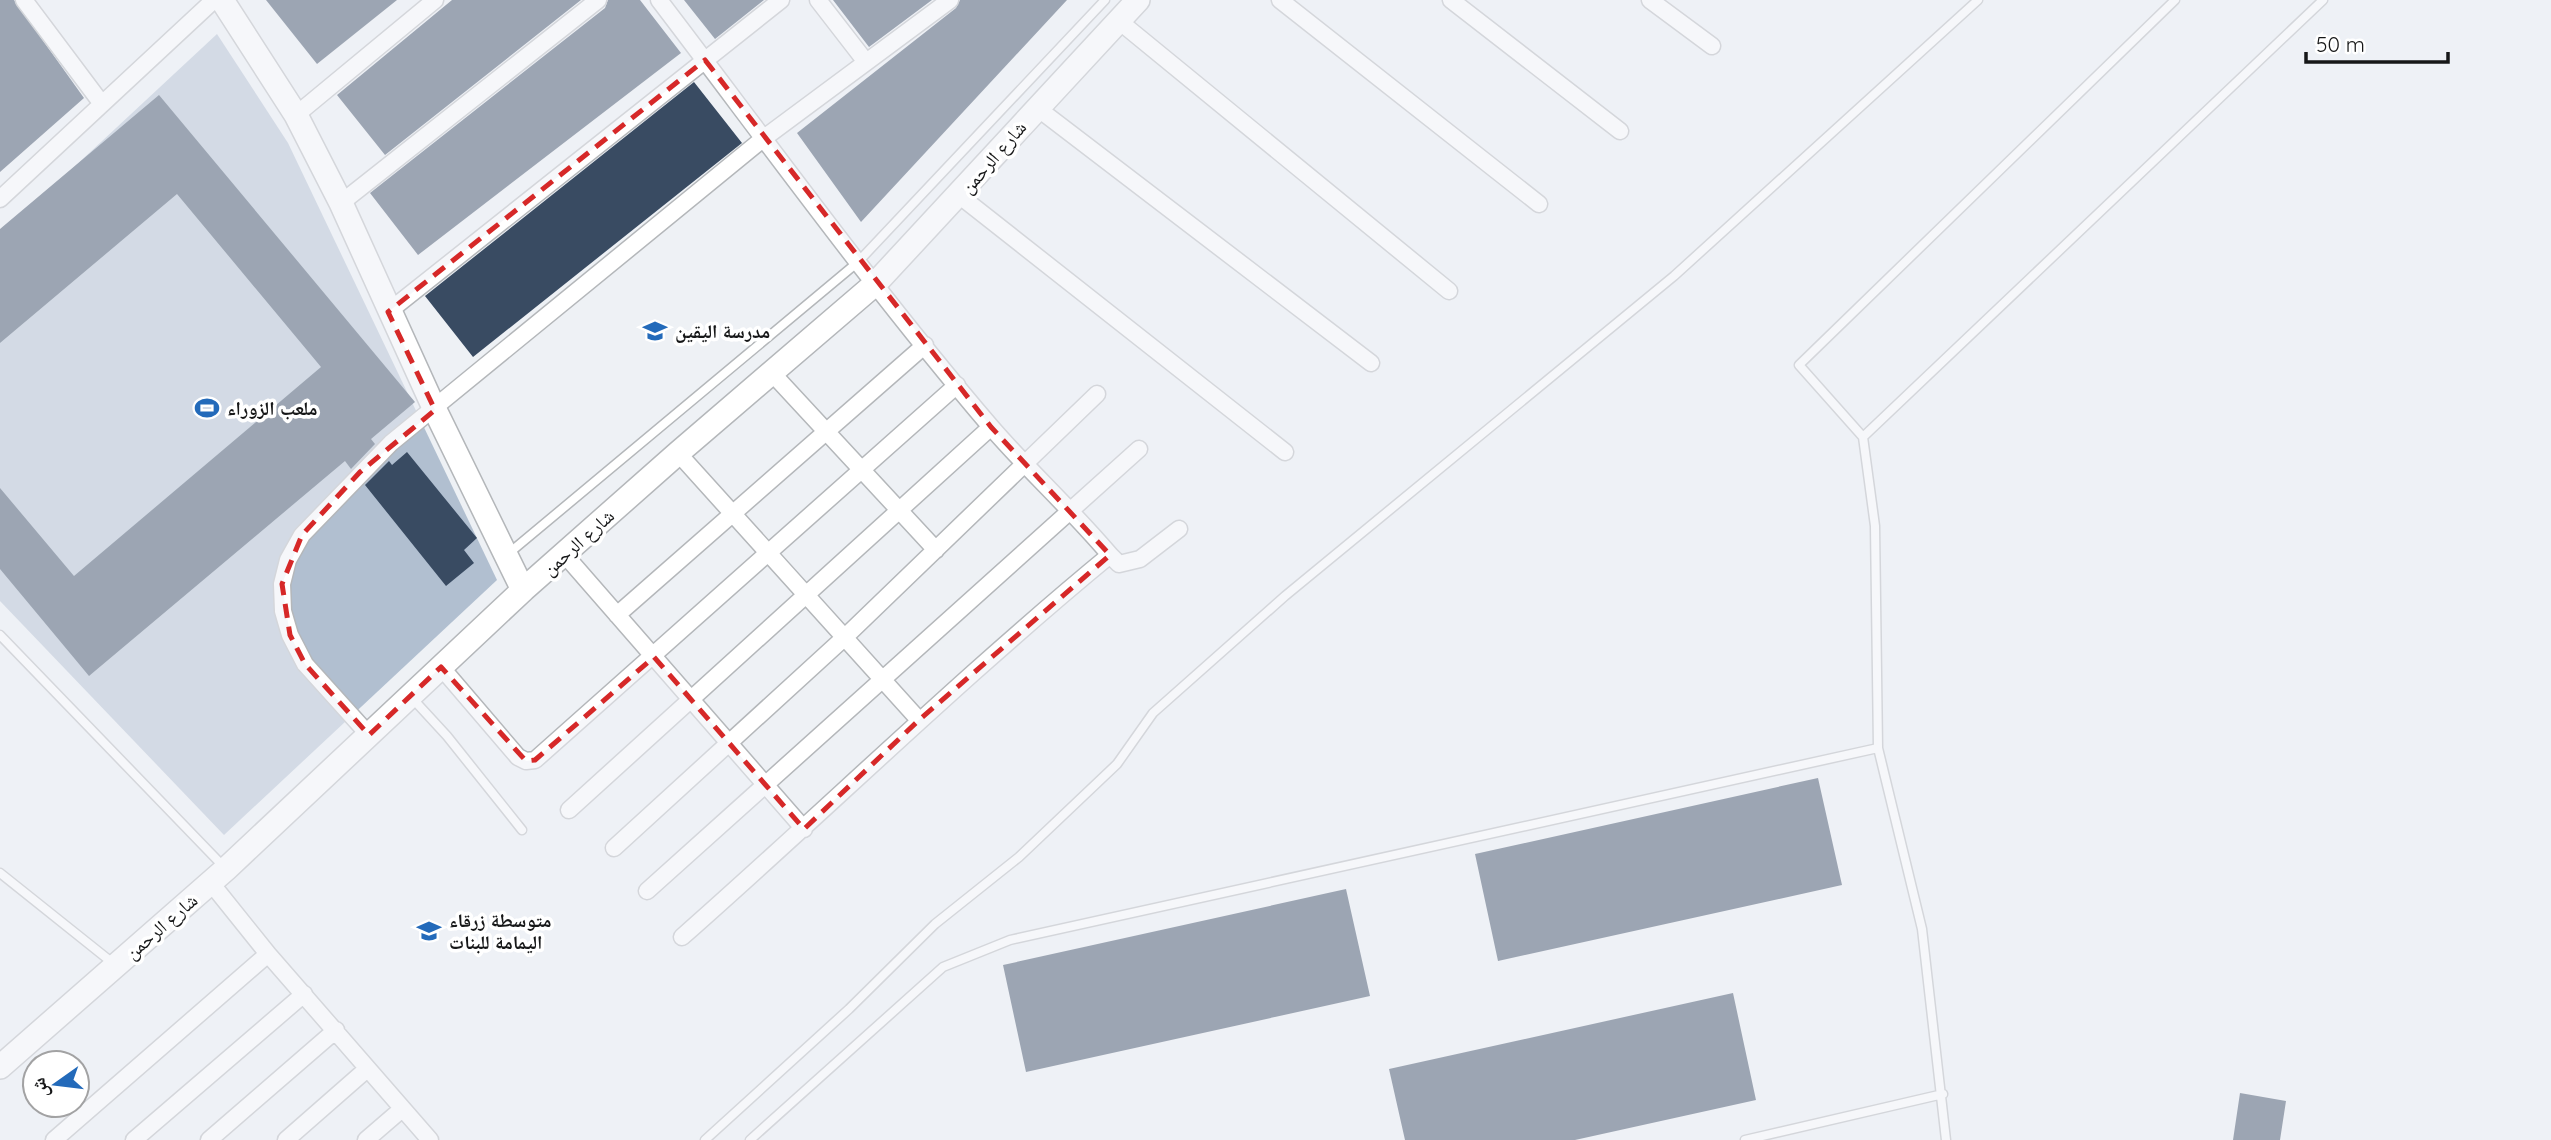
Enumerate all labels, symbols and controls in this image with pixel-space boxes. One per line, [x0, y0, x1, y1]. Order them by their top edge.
scale bar [2306, 21, 2448, 65]
text: 50 m [2316, 31, 2365, 57]
street label: شارع الرحمن [955, 116, 1031, 198]
school or university icon: مدرسة اليقين [641, 317, 669, 345]
place label: مدرسة اليقين [675, 319, 770, 343]
sports icon: ملعب الزوراء [193, 394, 221, 422]
place label: ملعب الزوراء [227, 396, 318, 420]
street label: شارع الرحمن [537, 503, 619, 581]
street label: شارع الرحمن [120, 888, 202, 964]
place label: متوسطة زرقاء اليمامة للبنات [449, 908, 552, 954]
school or university icon: متوسطة زرقاء اليمامة للبنات [415, 917, 443, 945]
north arrow [21, 1049, 91, 1119]
text: ش [25, 1075, 54, 1101]

